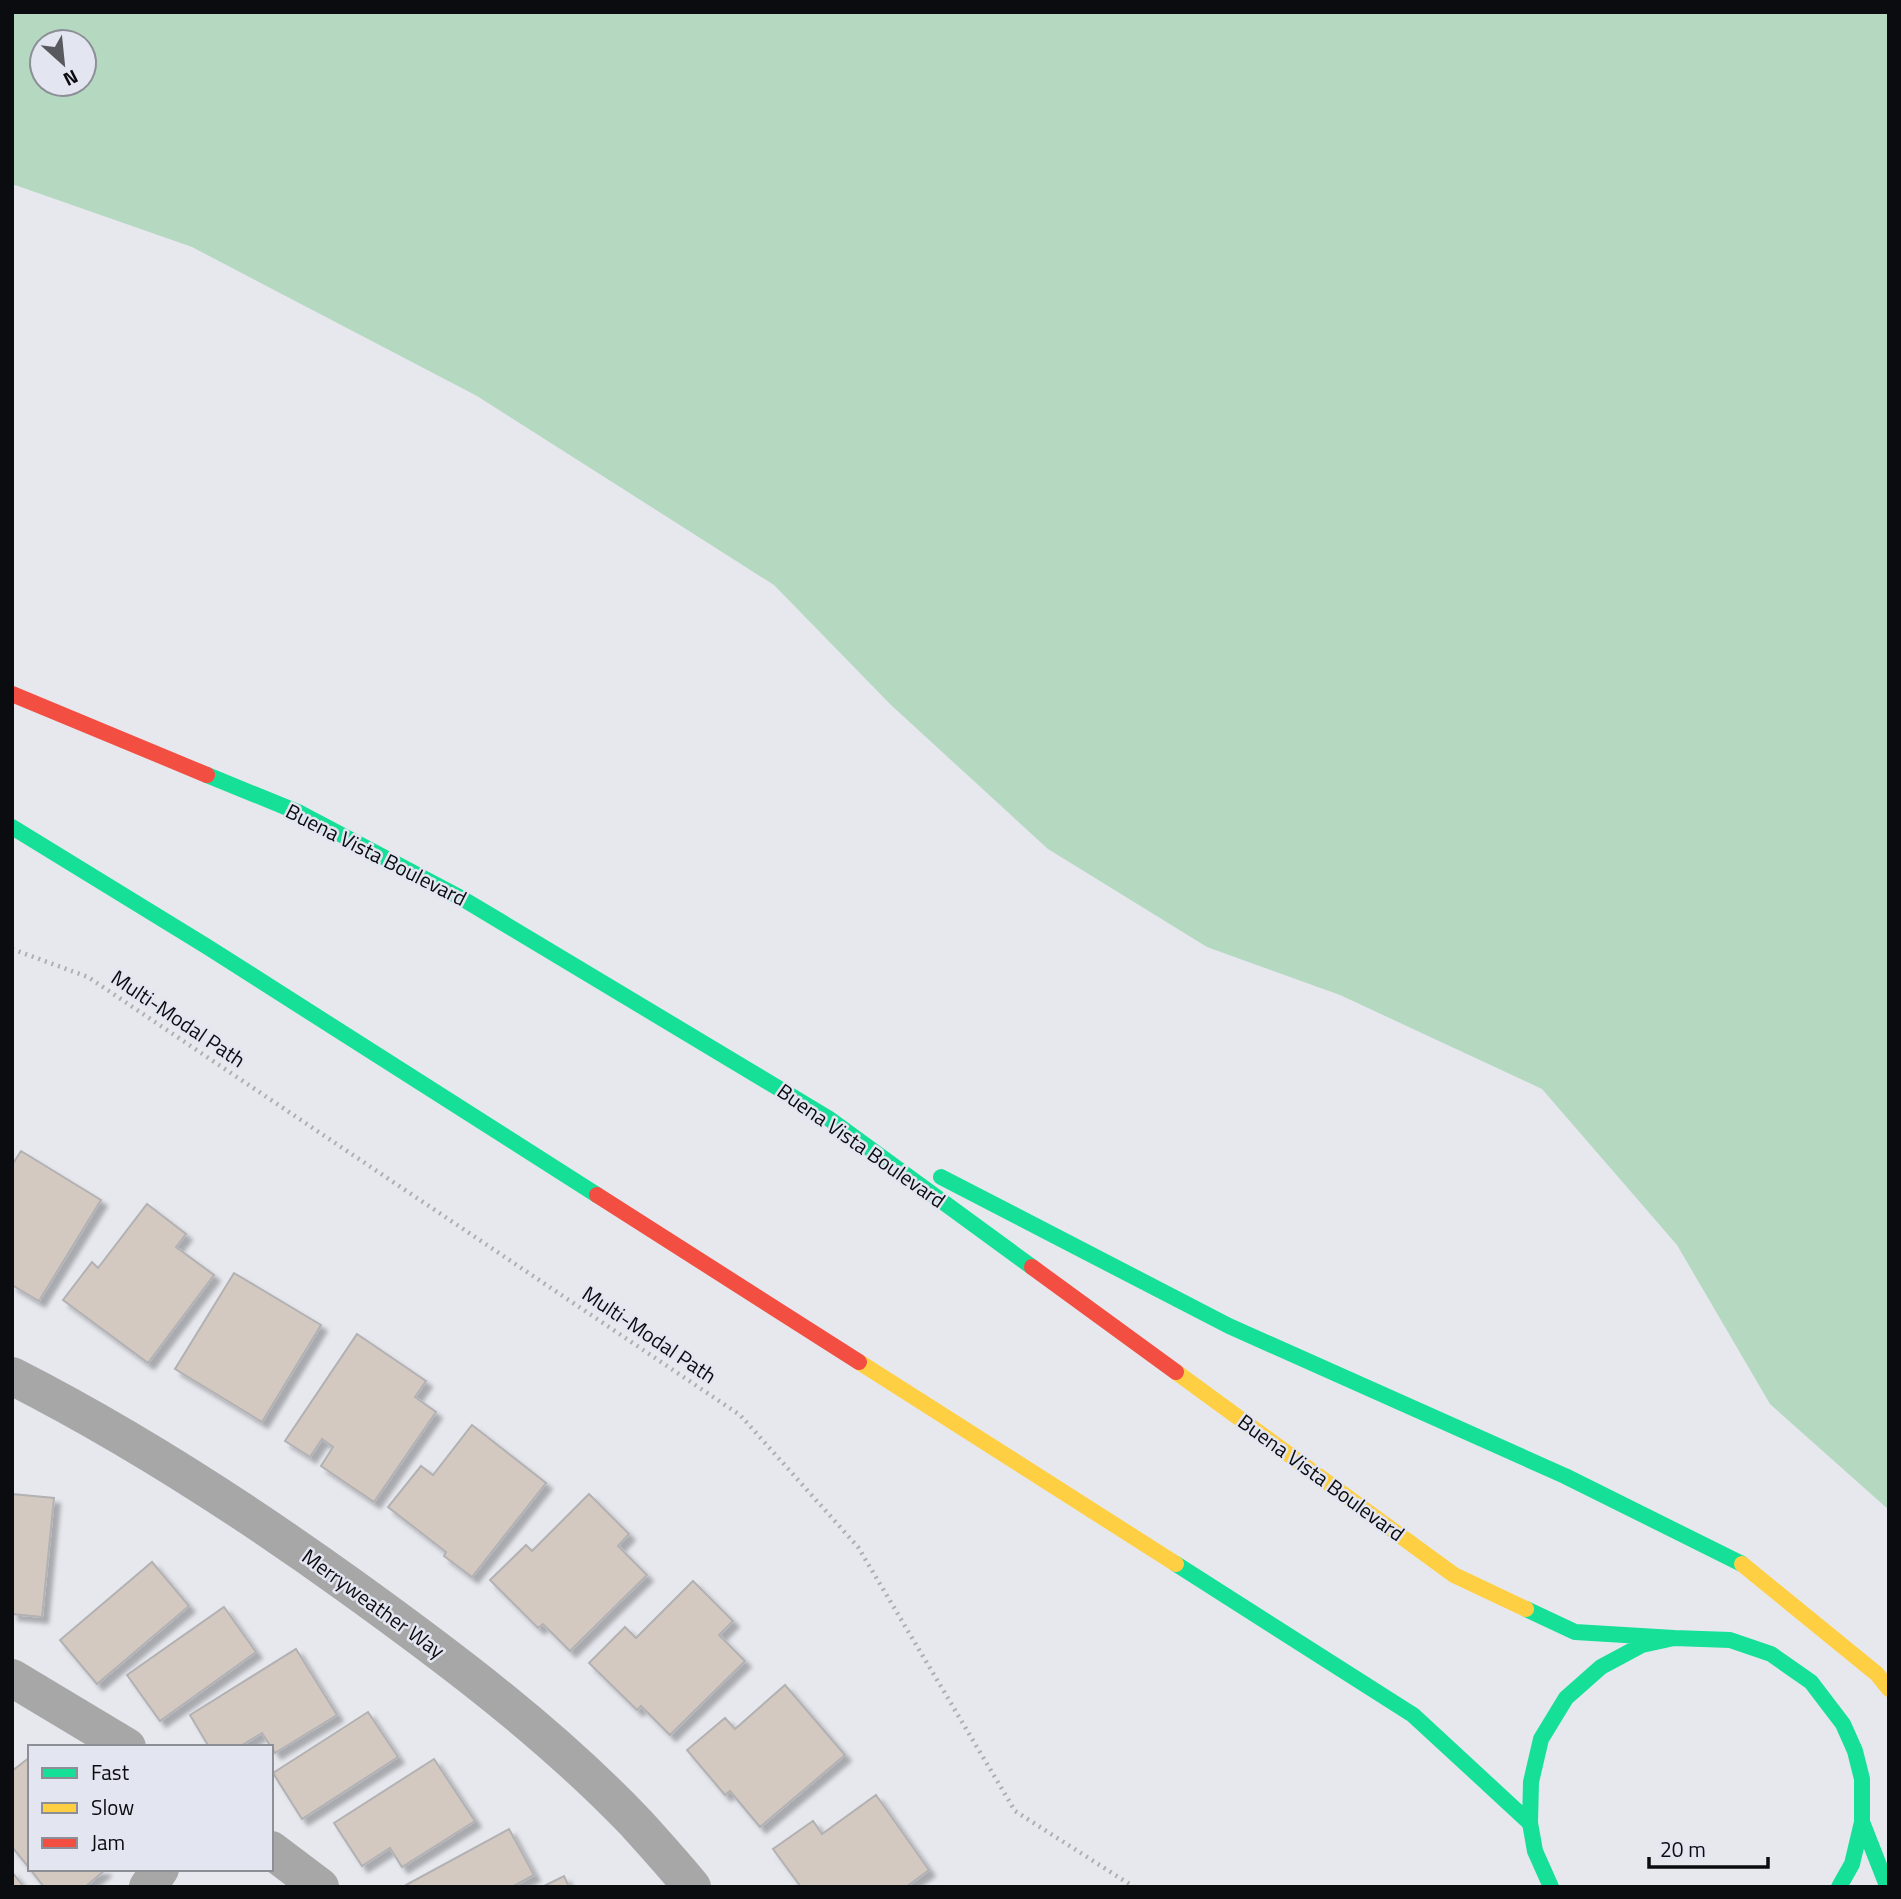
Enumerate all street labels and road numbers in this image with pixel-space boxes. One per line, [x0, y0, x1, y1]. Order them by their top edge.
street label: Buena Vista Boulevard [280, 795, 472, 914]
street label: Multi-Modal Path [105, 961, 252, 1075]
street label: Buena Vista Boulevard [771, 1075, 952, 1215]
street label: Multi-Modal Path [576, 1277, 723, 1391]
street label: Buena Vista Boulevard [1232, 1406, 1412, 1549]
street label: Merryweather Way [295, 1540, 452, 1666]

